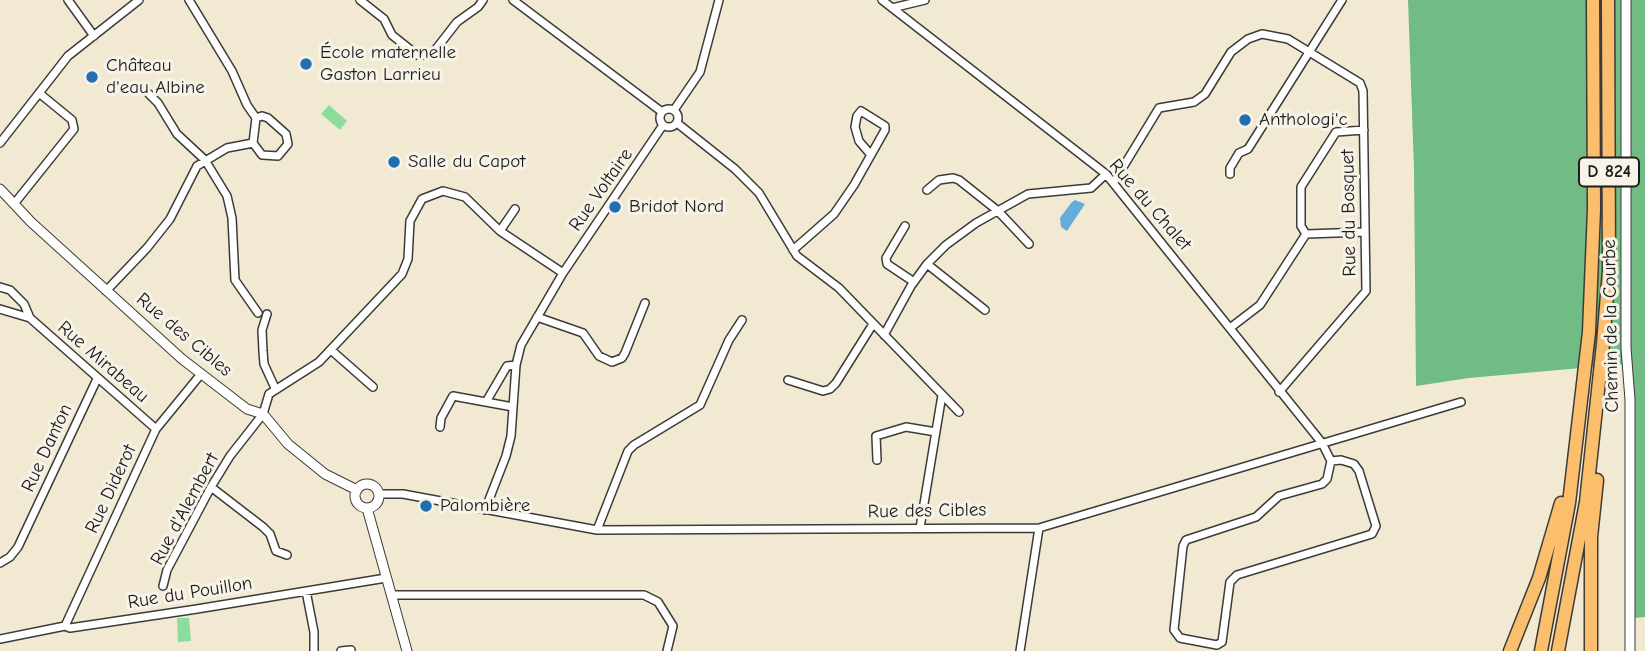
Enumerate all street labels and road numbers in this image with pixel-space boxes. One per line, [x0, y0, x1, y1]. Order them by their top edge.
street label: Rue Voltaire [564, 144, 638, 236]
street label: Rue du Bosquet [1336, 149, 1362, 277]
street label: Rue du Chalet [1104, 155, 1196, 255]
road number: D 824 [1579, 158, 1639, 187]
street label: Chemin de la Courbe [1598, 239, 1624, 413]
street label: Rue des Cibles [131, 288, 237, 382]
street label: Rue Mirabeau [53, 316, 153, 408]
street label: Rue Danton [17, 400, 77, 496]
street label: Rue Diderot [81, 441, 141, 537]
street label: Rue d'Alembert [146, 449, 224, 569]
street label: Rue des Cibles [868, 499, 986, 523]
street label: Rue du Pouillon [126, 572, 254, 614]

